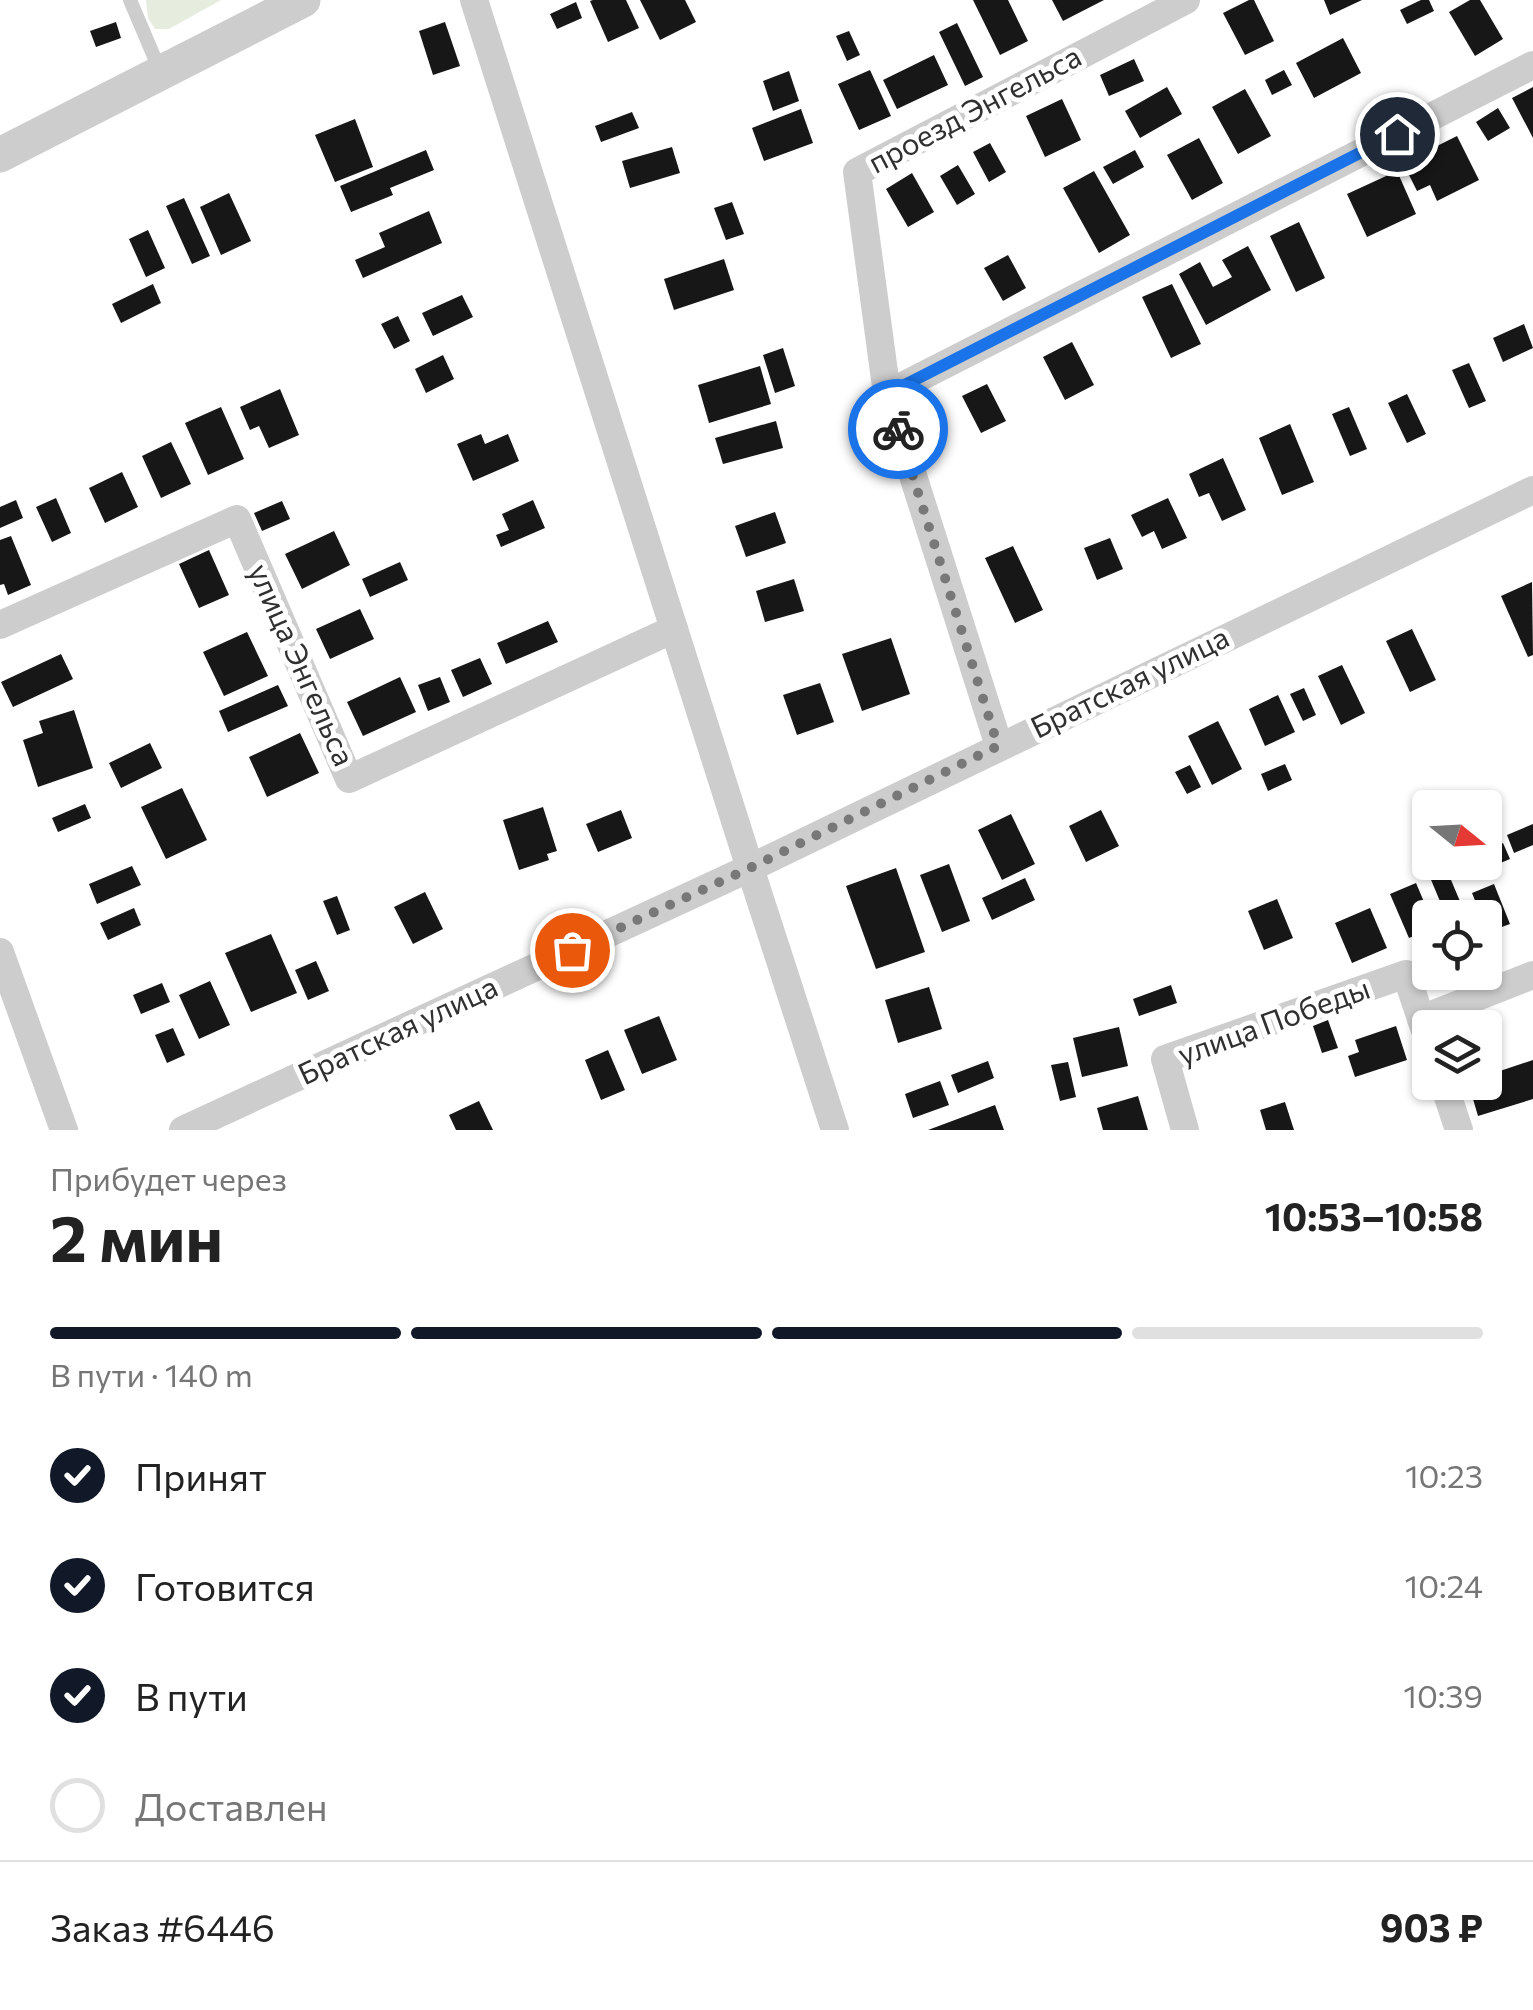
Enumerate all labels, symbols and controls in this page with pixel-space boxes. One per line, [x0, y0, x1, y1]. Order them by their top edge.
street label: проезд Энгельса [861, 36, 1087, 179]
pin [1355, 92, 1440, 177]
icon: home [1370, 107, 1425, 162]
courier [848, 379, 948, 479]
icon: bike [871, 402, 926, 457]
street label: улица Энгельса [242, 557, 364, 771]
street label: Братская улица [1024, 617, 1234, 745]
north arrow [1412, 790, 1502, 880]
map controls [1412, 790, 1502, 1100]
button: locate [1412, 900, 1502, 990]
pin [530, 908, 615, 993]
icon: bag [545, 923, 600, 978]
street label: Братская улица [291, 966, 503, 1091]
street label: улица Победы [1172, 968, 1374, 1071]
button: layers [1412, 1010, 1502, 1100]
text: Прибудет через [50, 1158, 287, 1198]
text: 10:53–10:58 [1265, 1192, 1483, 1239]
text: 2 мин [50, 1196, 223, 1275]
text: В пути · 140 m [50, 1354, 253, 1394]
icon: check [50, 1448, 105, 1503]
text: Принят [135, 1452, 267, 1499]
text: 10:23 [1405, 1455, 1483, 1495]
icon: check [50, 1558, 105, 1613]
text: Готовится [135, 1562, 315, 1609]
text: 10:24 [1404, 1565, 1483, 1605]
icon: check [50, 1668, 105, 1723]
text: В пути [135, 1672, 248, 1719]
text: 10:39 [1403, 1675, 1483, 1715]
text: Доставлен [135, 1782, 328, 1829]
text: Заказ #6446 [50, 1903, 275, 1950]
text: 903 ₽ [1380, 1903, 1483, 1950]

